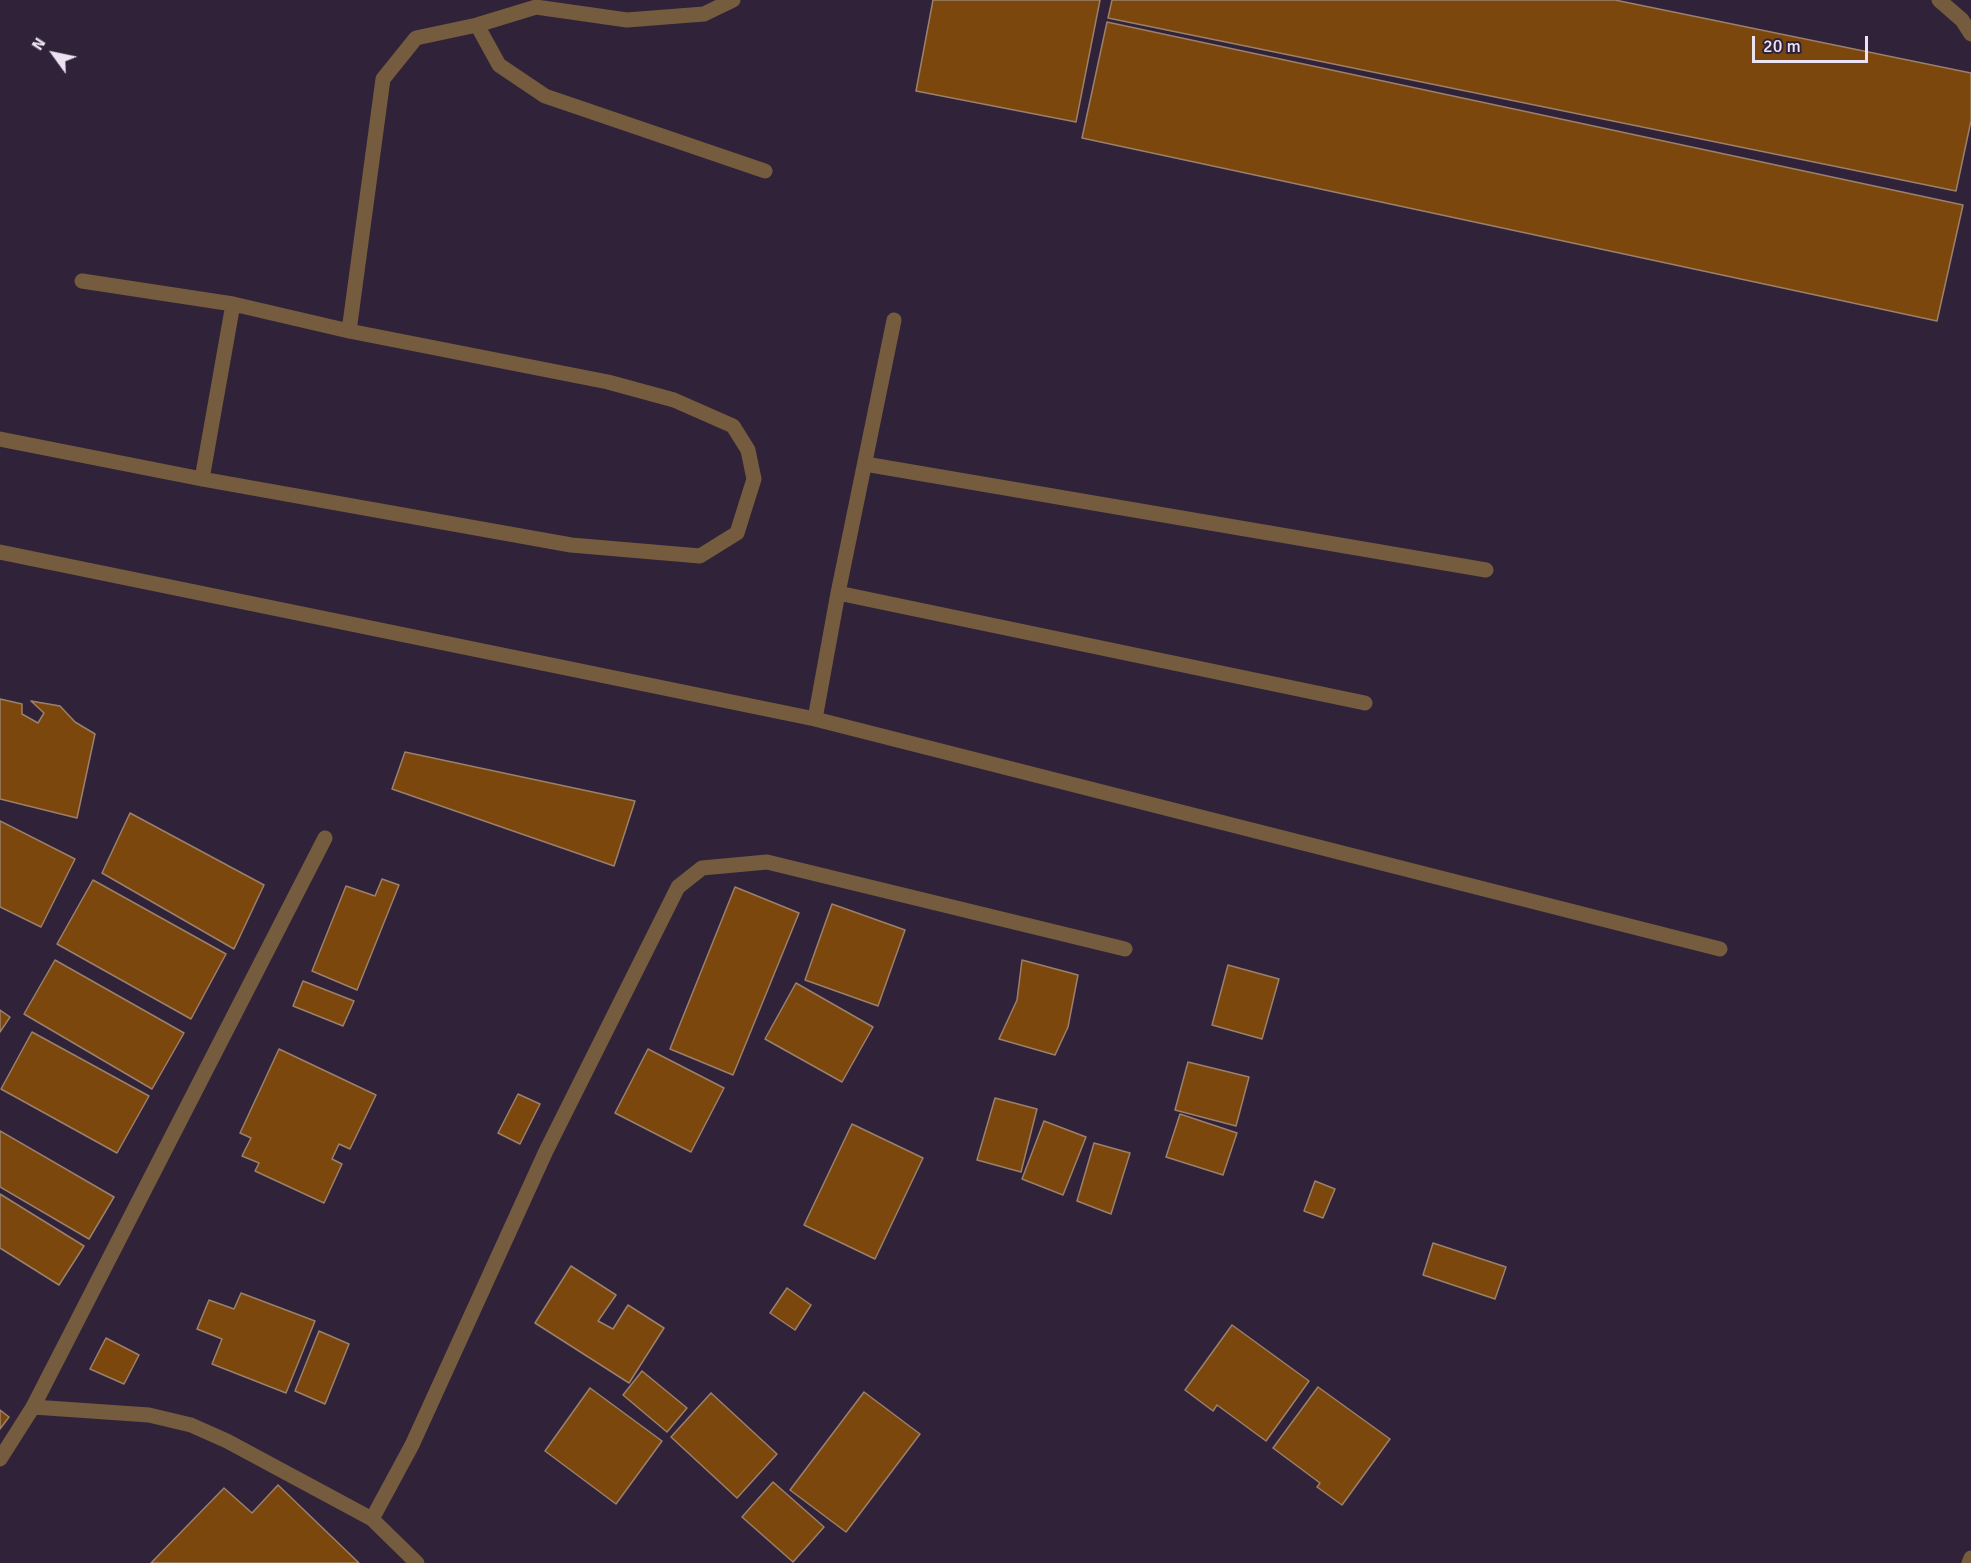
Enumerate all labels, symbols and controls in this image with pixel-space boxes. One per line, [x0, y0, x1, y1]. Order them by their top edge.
north arrow [24, 24, 84, 84]
scale bar [1755, 24, 1870, 62]
text: N [27, 34, 50, 54]
text: 20 m [1763, 35, 1801, 57]

